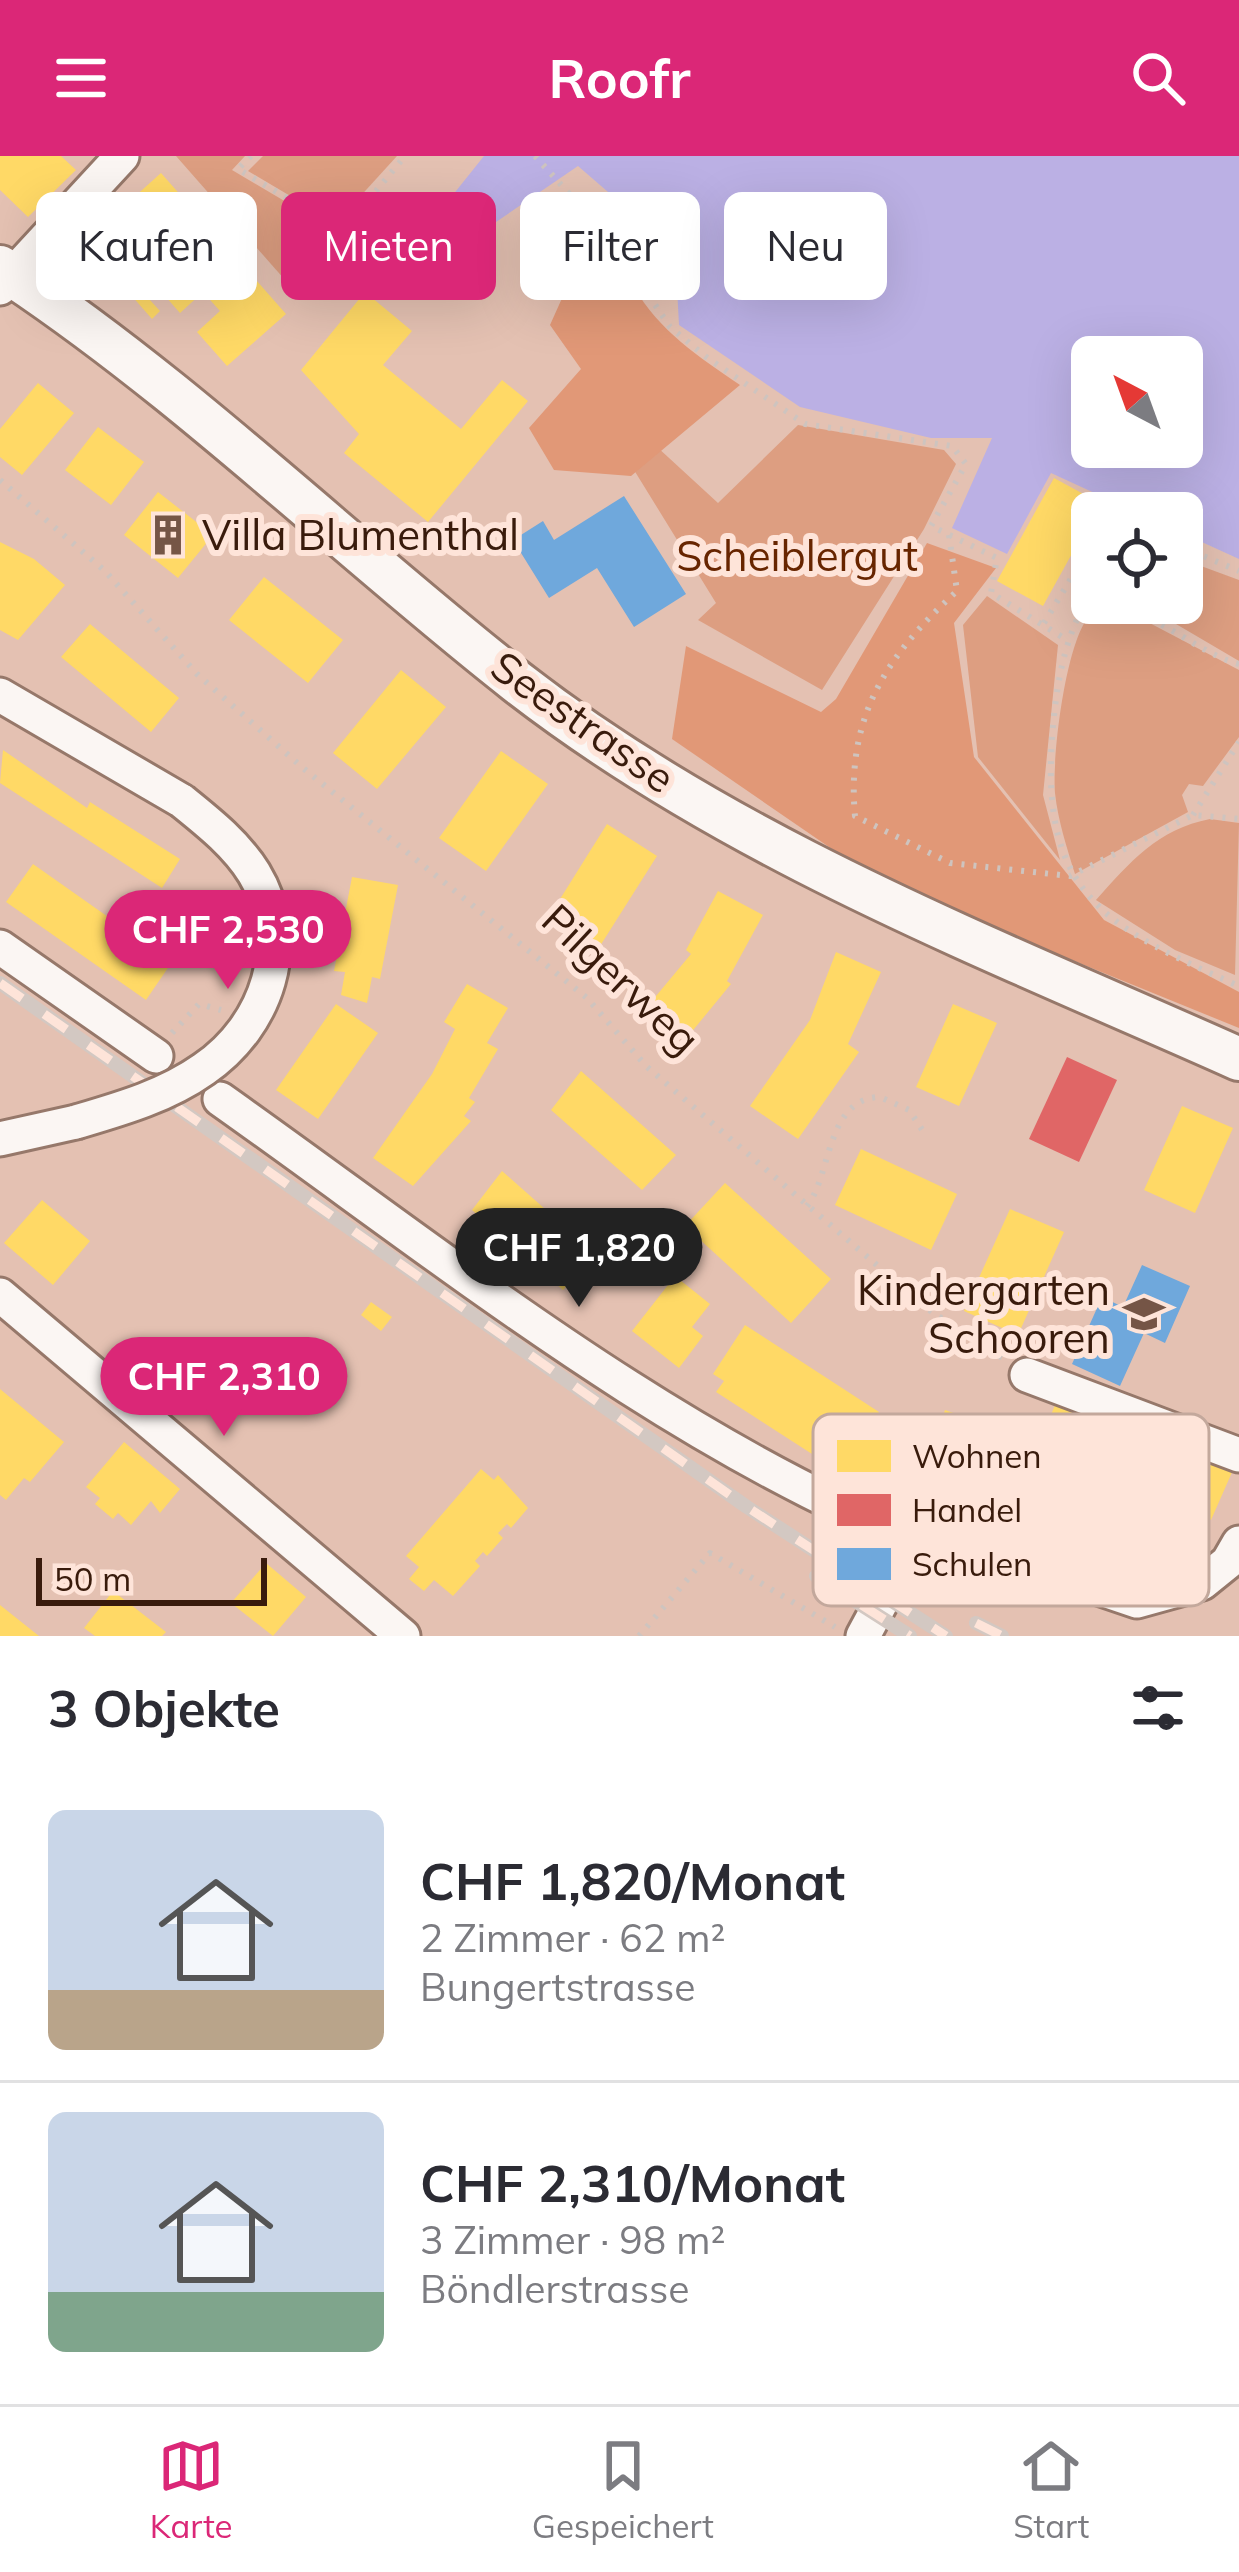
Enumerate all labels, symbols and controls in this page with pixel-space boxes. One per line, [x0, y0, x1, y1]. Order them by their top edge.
text: Roofr [549, 44, 690, 112]
icon: menu [48, 45, 114, 111]
icon: search [1125, 45, 1191, 111]
chip: Kaufen [36, 192, 257, 300]
chip: Mieten [281, 192, 496, 300]
chip: Filter [520, 192, 700, 300]
chip: Neu [724, 192, 887, 300]
north arrow [1071, 336, 1203, 468]
map controls [1071, 336, 1203, 624]
button: locate [1071, 492, 1203, 624]
place label: Villa Blumenthal [202, 508, 519, 561]
building icon: Villa Blumenthal [145, 512, 191, 558]
park label: Scheiblergut [676, 529, 918, 582]
street label: Seestrasse [481, 639, 685, 804]
pin: CHF 2,530 [91, 890, 365, 992]
street label: Pilgerweg [531, 892, 711, 1065]
text: CHF 2,530 [131, 904, 325, 953]
pin: CHF 1,820 [442, 1208, 716, 1310]
text: CHF 1,820 [482, 1222, 676, 1271]
place label: Kindergarten Schooren [857, 1263, 1110, 1364]
school or university icon: Kindergarten Schooren [1121, 1291, 1167, 1337]
pin: CHF 2,310 [87, 1337, 361, 1439]
text: CHF 2,310 [127, 1351, 321, 1400]
legend [813, 1414, 1209, 1606]
text: Wohnen [912, 1435, 1042, 1476]
text: Handel [912, 1489, 1022, 1530]
text: Schulen [912, 1543, 1032, 1584]
scale bar [36, 1552, 267, 1605]
text: 50 m [54, 1558, 131, 1599]
icon: filters [1125, 1675, 1191, 1741]
text: 3 Objekte [48, 1676, 280, 1740]
text: CHF 1,820/Monat [420, 1849, 845, 1913]
icon: home [144, 1858, 288, 2002]
text: 2 Zimmer · 62 m² [420, 1913, 725, 1962]
text: Bungertstrasse [420, 1962, 696, 2011]
text: CHF 2,310/Monat [420, 2151, 845, 2215]
icon: home [144, 2160, 288, 2304]
text: 3 Zimmer · 98 m² [420, 2215, 725, 2264]
text: Böndlerstrasse [420, 2264, 690, 2313]
tab: Karte [150, 2433, 233, 2546]
tab: Gespeichert [532, 2433, 714, 2546]
tab: Start [1013, 2433, 1089, 2546]

